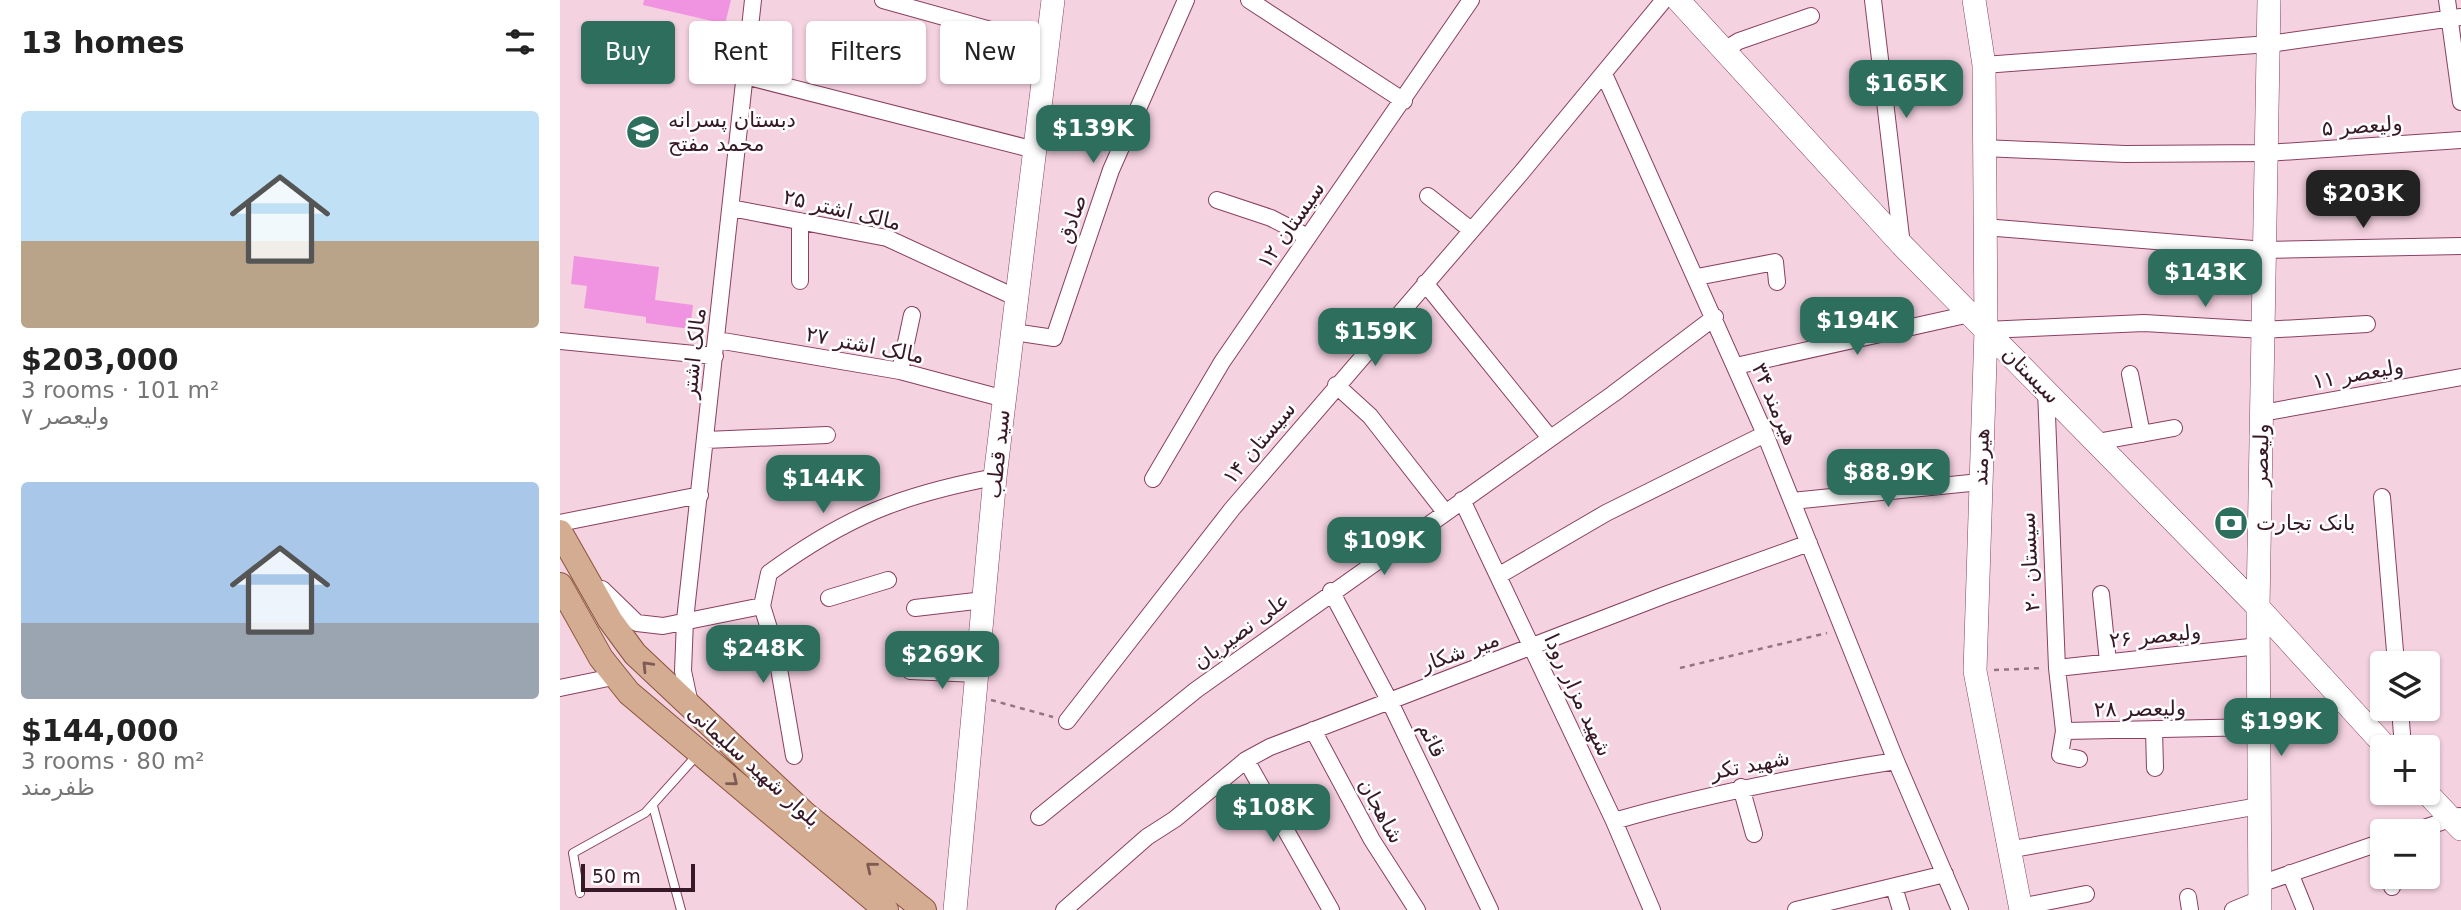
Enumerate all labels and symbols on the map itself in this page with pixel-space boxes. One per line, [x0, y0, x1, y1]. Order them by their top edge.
pin: $165K [1857, 60, 1955, 120]
pin: $139K [1044, 106, 1142, 165]
place label: دبستان پسرانه محمد مفتح [668, 108, 796, 156]
street label: ولیعصر ۵ [2321, 111, 2403, 141]
school or university icon: دبستان پسرانه محمد مفتح [624, 113, 662, 151]
pin: $203K [2314, 170, 2412, 230]
street label: سیستان ۱۲ [1252, 177, 1330, 273]
street label: مالک اشتر ۲۵ [781, 185, 903, 235]
street label: صادق [1053, 192, 1091, 246]
pin: $143K [2156, 250, 2254, 309]
pin: $194K [1808, 298, 1906, 357]
street label: مالک اشتر [677, 307, 711, 400]
pin: $159K [1326, 308, 1424, 368]
street label: مالک اشتر ۲۷ [804, 322, 926, 368]
street label: سیستان [1997, 341, 2065, 409]
street label: ولیعصر ۱۱ [2311, 354, 2405, 394]
street label: هیرمند ۳۴ [1747, 359, 1803, 449]
street label: سیستان ۱۴ [1218, 397, 1300, 489]
street label: سید قطب [981, 408, 1015, 500]
street label: ولیعصر [2248, 423, 2274, 488]
street label: هیرمند [1968, 428, 1994, 486]
pin: $88.9K [1831, 449, 1945, 509]
pin: $144K [774, 456, 872, 515]
bank icon: بانک تجارت [2212, 504, 2250, 542]
street label: سیستان ۲۰ [2015, 511, 2045, 613]
place label: بانک تجارت [2256, 511, 2355, 535]
pin: $109K [1335, 518, 1433, 577]
street label: علی نصیریان [1188, 588, 1294, 674]
street label: ولیعصر ۲۶ [2108, 619, 2202, 653]
pin: $248K [714, 626, 812, 685]
street label: میر شکار [1417, 627, 1502, 678]
street label: شهید مزار رودا [1539, 630, 1617, 760]
pin: $269K [893, 632, 991, 691]
one-way arrow [642, 662, 655, 675]
street label: ولیعصر ۲۸ [2094, 696, 2186, 722]
pin: $199K [2232, 698, 2330, 758]
street label: بلوار شهید سلیمانی [683, 700, 825, 832]
street label: قائم [1412, 718, 1451, 762]
street label: شهید تکر [1707, 746, 1792, 785]
one-way arrow [724, 773, 737, 785]
street label: شاهجان [1353, 774, 1409, 848]
pin: $108K [1224, 784, 1322, 844]
scale bar [581, 861, 695, 893]
one-way arrow [867, 863, 880, 875]

